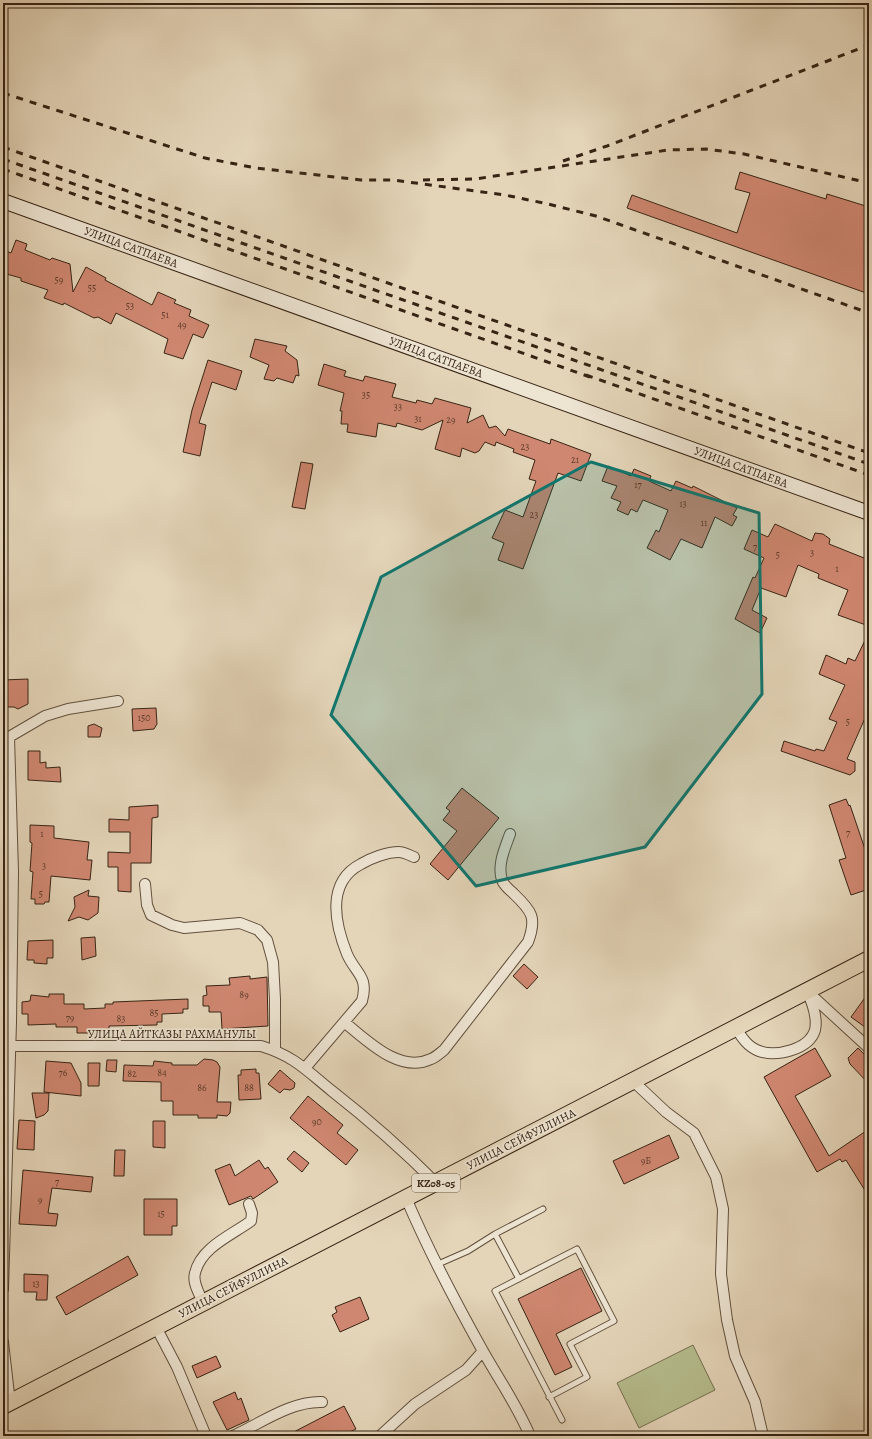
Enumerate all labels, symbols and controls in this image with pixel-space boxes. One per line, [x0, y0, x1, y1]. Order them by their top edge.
street label: УЛИЦА САТПАЕВА [82, 223, 181, 272]
house number: 59 [55, 273, 64, 286]
house number: 55 [88, 281, 96, 294]
house number: 53 [126, 299, 134, 312]
house number: 51 [161, 308, 169, 321]
house number: 49 [177, 318, 187, 331]
street label: УЛИЦА САТПАЕВА [387, 333, 486, 382]
house number: 35 [362, 388, 370, 401]
house number: 33 [394, 400, 402, 413]
house number: 31 [414, 412, 422, 425]
house number: 29 [446, 413, 456, 426]
house number: 23 [521, 440, 529, 453]
street label: УЛИЦА САТПАЕВА [692, 443, 791, 492]
house number: 21 [571, 453, 580, 466]
house number: 17 [634, 478, 643, 491]
house number: 13 [679, 497, 687, 510]
house number: 23 [530, 508, 538, 521]
house number: 11 [701, 516, 708, 529]
house number: 7 [753, 540, 758, 553]
house number: 3 [810, 546, 814, 559]
house number: 5 [776, 548, 780, 561]
house number: 1 [835, 562, 839, 575]
house number: 150 [137, 711, 151, 724]
house number: 5 [846, 715, 850, 728]
house number: 7 [846, 826, 851, 839]
house number: 1 [40, 827, 44, 840]
house number: 3 [42, 859, 46, 872]
house number: 5 [39, 887, 43, 900]
house number: 89 [239, 988, 249, 1001]
house number: 85 [149, 1006, 159, 1019]
house number: 79 [66, 1011, 75, 1024]
house number: 83 [116, 1012, 126, 1025]
street label: УЛИЦА АЙТКАЗЫ РАХМАНУЛЫ [88, 1026, 256, 1042]
house number: 76 [59, 1066, 68, 1079]
house number: 84 [157, 1066, 167, 1079]
house number: 82 [127, 1067, 137, 1080]
house number: 86 [197, 1081, 207, 1094]
house number: 88 [244, 1081, 254, 1094]
street label: УЛИЦА СЕЙФУЛЛИНА [464, 1104, 579, 1173]
house number: 90 [312, 1115, 322, 1128]
house number: 9Б [641, 1154, 651, 1167]
road number: KZ08-05 [412, 1174, 460, 1192]
house number: 7 [55, 1175, 60, 1188]
house number: 9 [38, 1193, 43, 1206]
house number: 15 [157, 1207, 165, 1220]
street label: УЛИЦА СЕЙФУЛЛИНА [176, 1252, 291, 1321]
house number: 13 [32, 1277, 40, 1290]

